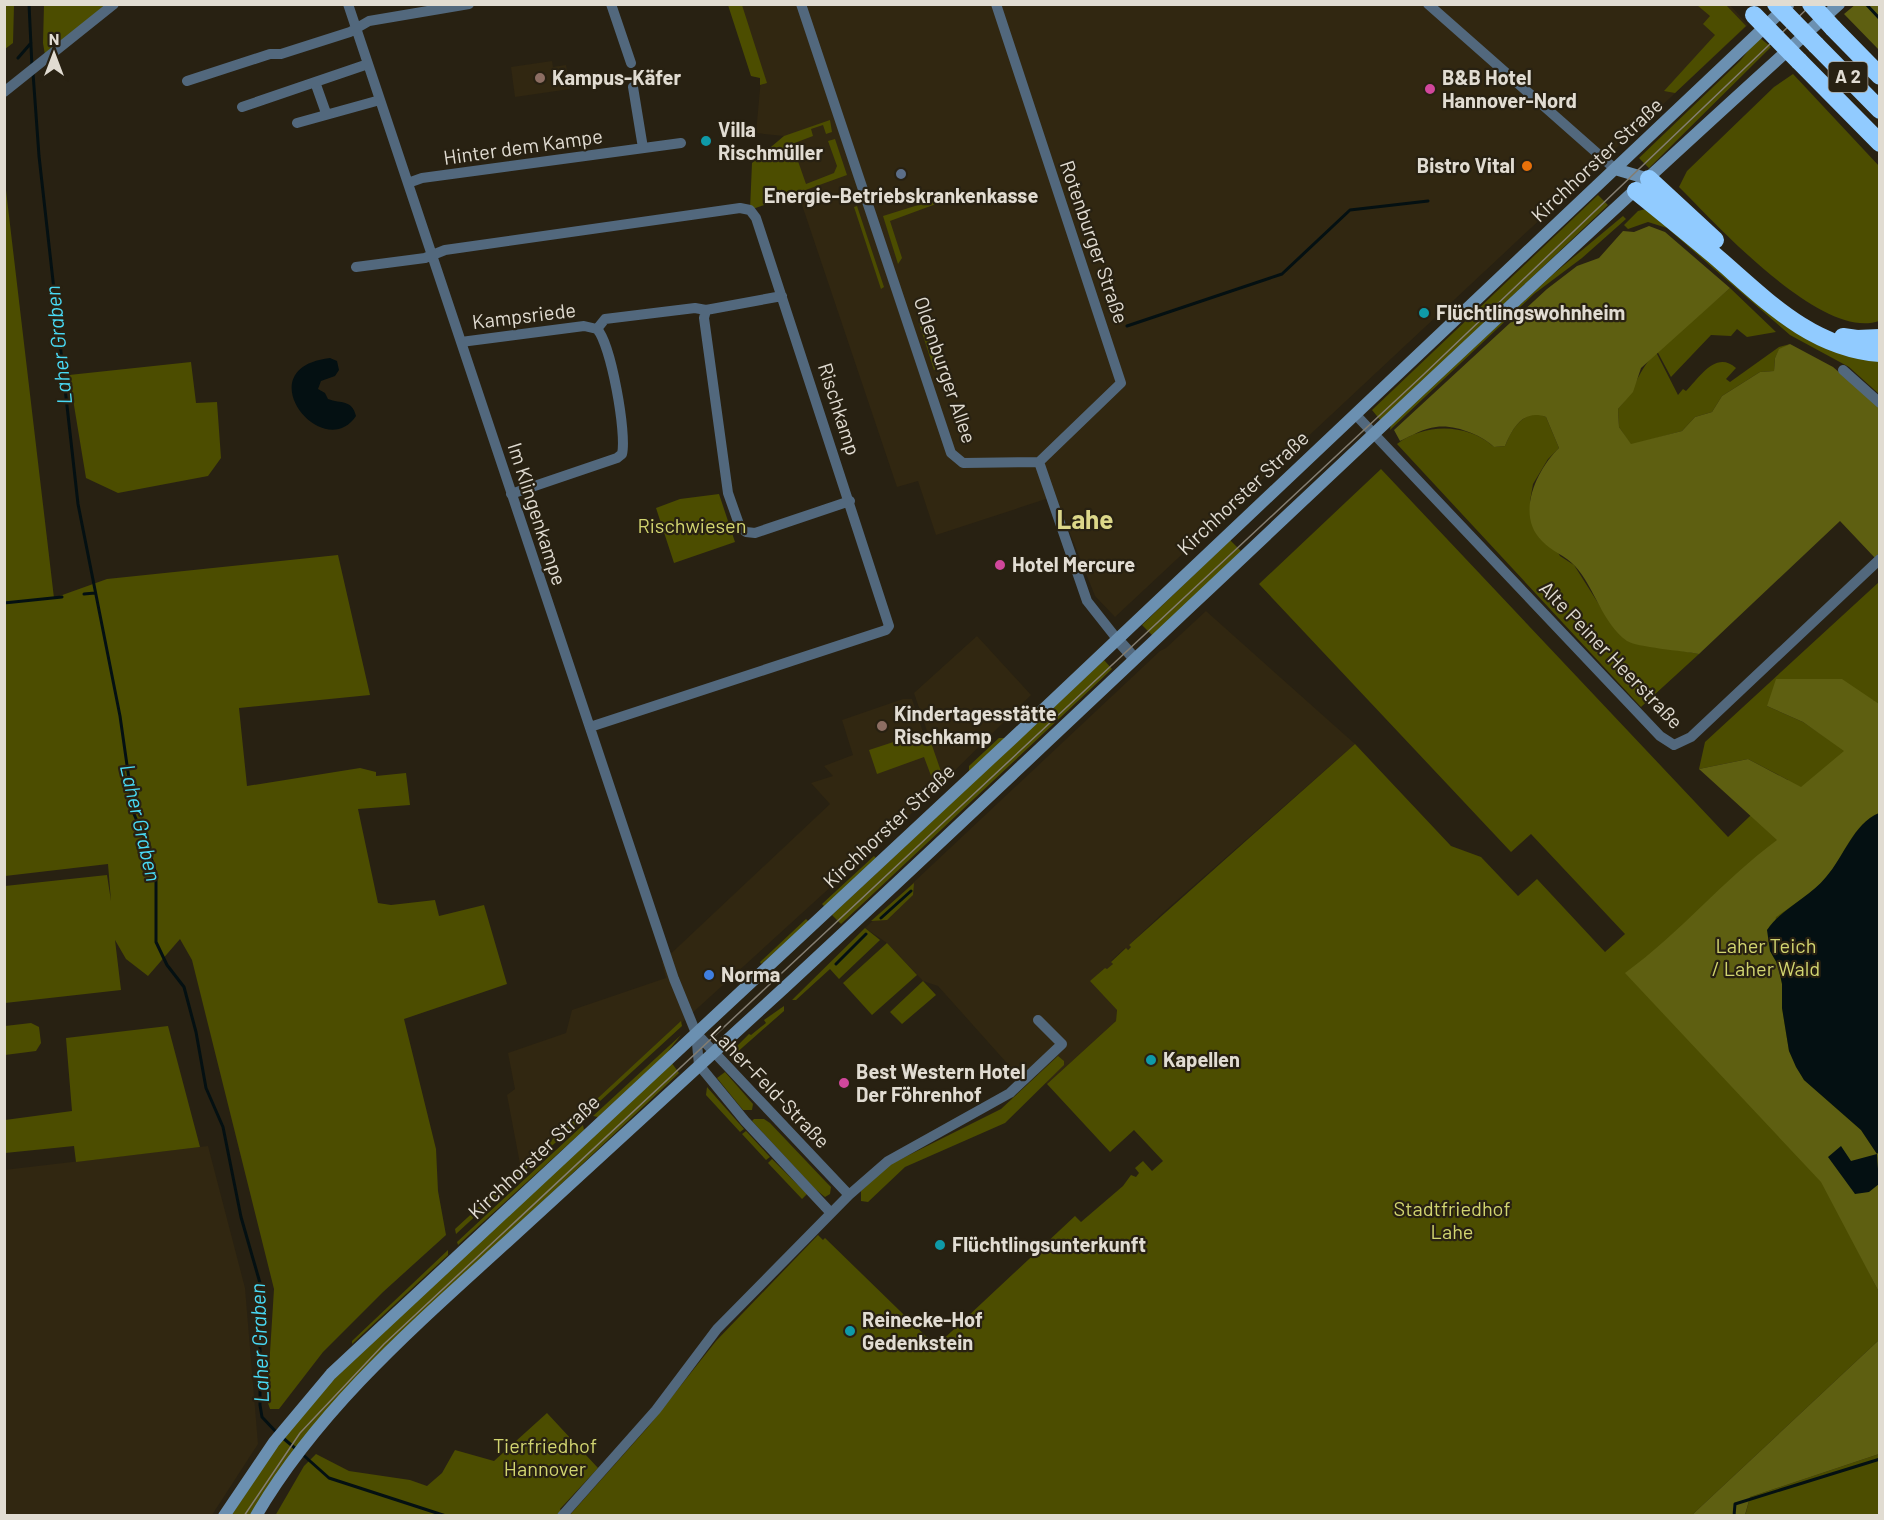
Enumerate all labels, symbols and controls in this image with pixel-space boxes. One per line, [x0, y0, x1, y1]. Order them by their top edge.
north arrow [24, 24, 84, 84]
text: N [49, 29, 59, 48]
road number: A 2 [1828, 62, 1868, 92]
place label: Kampus-Käfer [552, 65, 681, 89]
place label: B&B Hotel Hannover-Nord [1442, 65, 1577, 112]
marker: Kampus-Käfer [533, 71, 547, 85]
marker: B&B Hotel Hannover-Nord [1423, 82, 1437, 96]
street label: Kirchhorster Straße [1526, 92, 1667, 226]
place label: Villa Rischmüller [718, 117, 823, 164]
street label: Hinter dem Kampe [442, 123, 604, 169]
marker: Villa Rischmüller [699, 134, 713, 148]
place label: Bistro Vital [1417, 153, 1515, 177]
street label: Rotenburger Straße [1056, 157, 1134, 326]
marker: Bistro Vital [1520, 159, 1534, 173]
marker: Energie-Betriebskrankenkasse [894, 167, 908, 181]
place label: Energie-Betriebskrankenkasse [764, 183, 1038, 207]
water label: Laher Graben [39, 284, 76, 406]
street label: Oldenburger Allee [910, 293, 982, 446]
street label: Kampsriede [471, 297, 577, 333]
place label: Flüchtlingswohnheim [1436, 300, 1625, 324]
marker: Flüchtlingswohnheim [1417, 306, 1431, 320]
street label: Rischkamp [814, 359, 866, 458]
street label: Kirchhorster Straße [1172, 425, 1313, 559]
street label: Im Klingenkampe [504, 439, 572, 588]
district label: Lahe [1057, 503, 1113, 534]
park label: Rischwiesen [637, 513, 747, 537]
place label: Hotel Mercure [1012, 552, 1135, 576]
marker: Hotel Mercure [993, 558, 1007, 572]
street label: Alte Peiner Heerstraße [1535, 575, 1688, 733]
place label: Kindertagesstätte Rischkamp [894, 701, 1057, 748]
marker: Kindertagesstätte Rischkamp [875, 719, 889, 733]
street label: Kirchhorster Straße [818, 758, 959, 892]
water label: Laher Graben [116, 762, 167, 884]
park label: Laher Teich / Laher Wald [1712, 933, 1820, 980]
place label: Norma [721, 962, 780, 986]
marker: Norma [702, 968, 716, 982]
street label: Laher-Feld-Straße [706, 1020, 835, 1152]
place label: Kapellen [1163, 1047, 1240, 1071]
marker: Kapellen [1144, 1053, 1158, 1067]
place label: Best Western Hotel Der Föhrenhof [856, 1059, 1026, 1106]
marker: Best Western Hotel Der Föhrenhof [837, 1076, 851, 1090]
street label: Kirchhorster Straße [463, 1089, 604, 1223]
park label: Stadtfriedhof Lahe [1394, 1196, 1511, 1243]
place label: Flüchtlingsunterkunft [952, 1232, 1146, 1256]
marker: Flüchtlingsunterkunft [933, 1238, 947, 1252]
water label: Laher Graben [244, 1283, 273, 1403]
place label: Reinecke-Hof Gedenkstein [862, 1307, 983, 1354]
marker: Reinecke-Hof Gedenkstein [843, 1324, 857, 1338]
park label: Tierfriedhof Hannover [493, 1433, 597, 1480]

